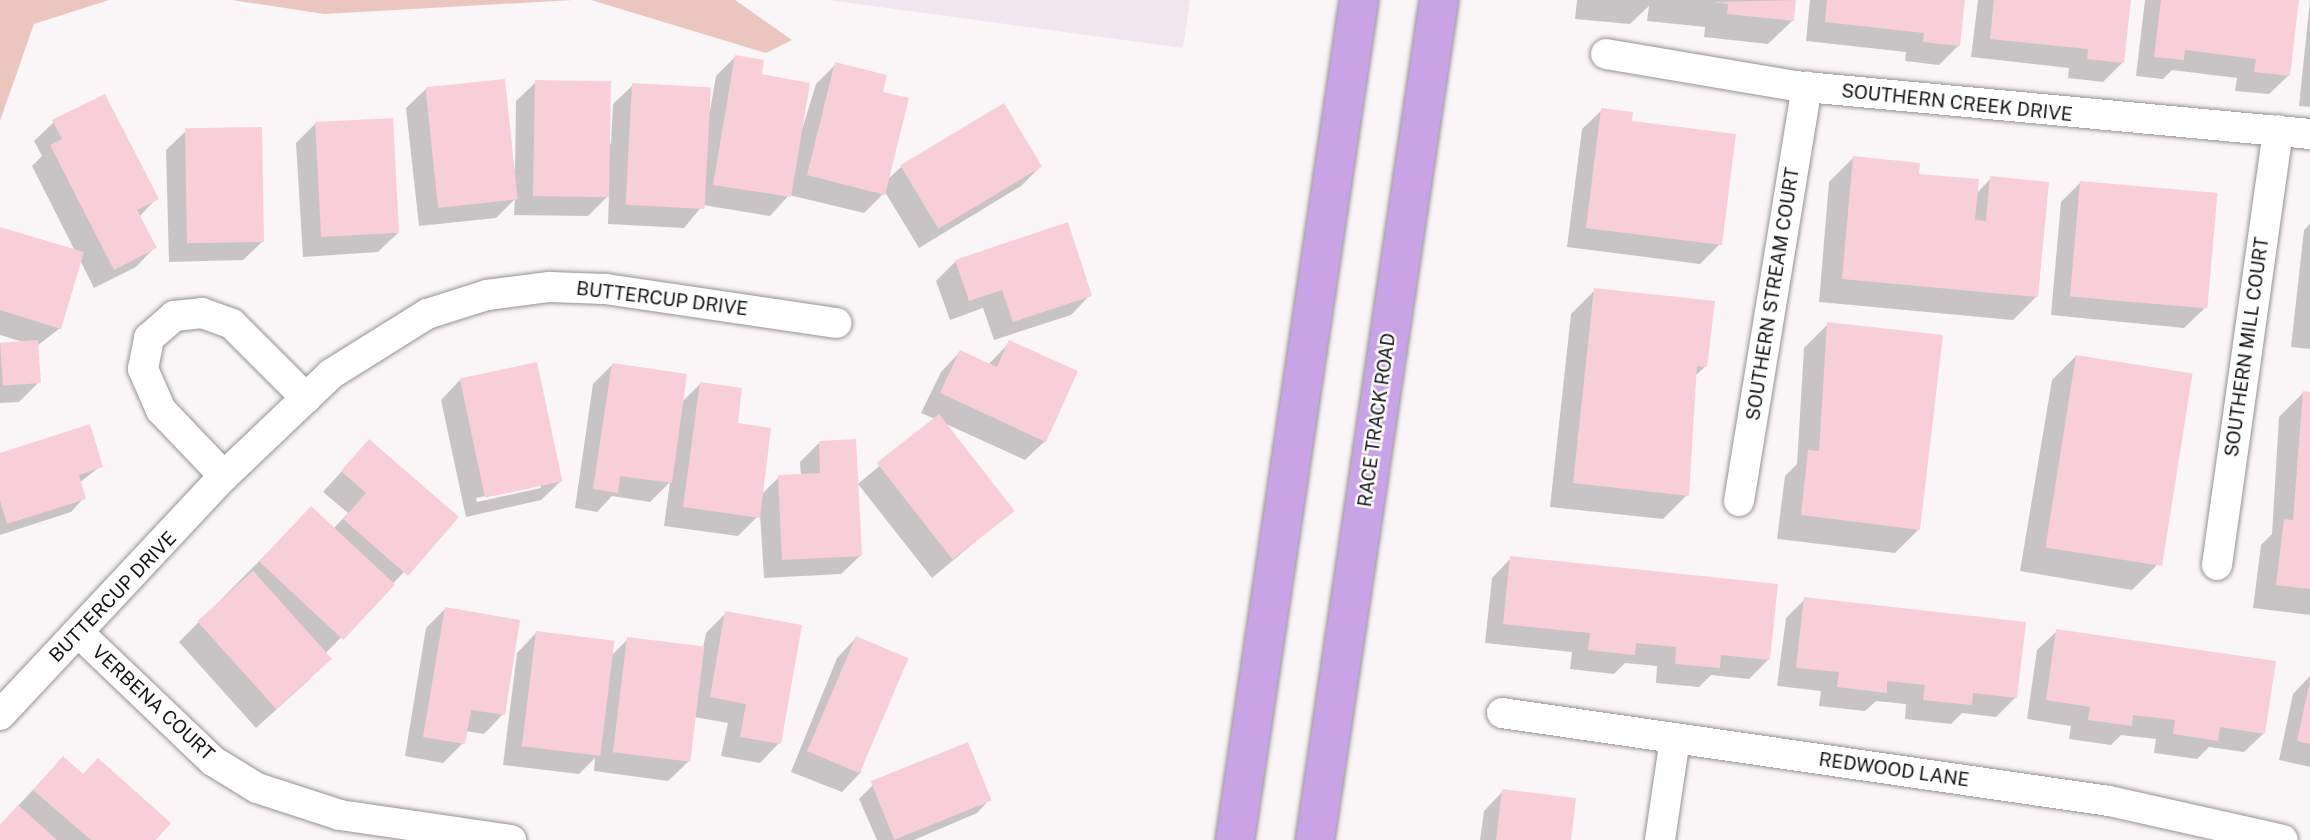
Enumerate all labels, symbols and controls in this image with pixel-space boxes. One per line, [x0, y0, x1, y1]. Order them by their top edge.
street label: SOUTHERN CREEK DRIVE [1840, 80, 2074, 126]
street label: SOUTHERN STREAM COURT [1742, 166, 1804, 422]
street label: SOUTHERN MILL COURT [2220, 236, 2274, 458]
street label: BUTTERCUP DRIVE [575, 277, 749, 321]
street label: RACE TRACK ROAD [1353, 332, 1401, 508]
street label: BUTTERCUP DRIVE [45, 527, 181, 667]
street label: VERBENA COURT [87, 641, 219, 765]
street label: REDWOOD LANE [1817, 748, 1971, 792]

